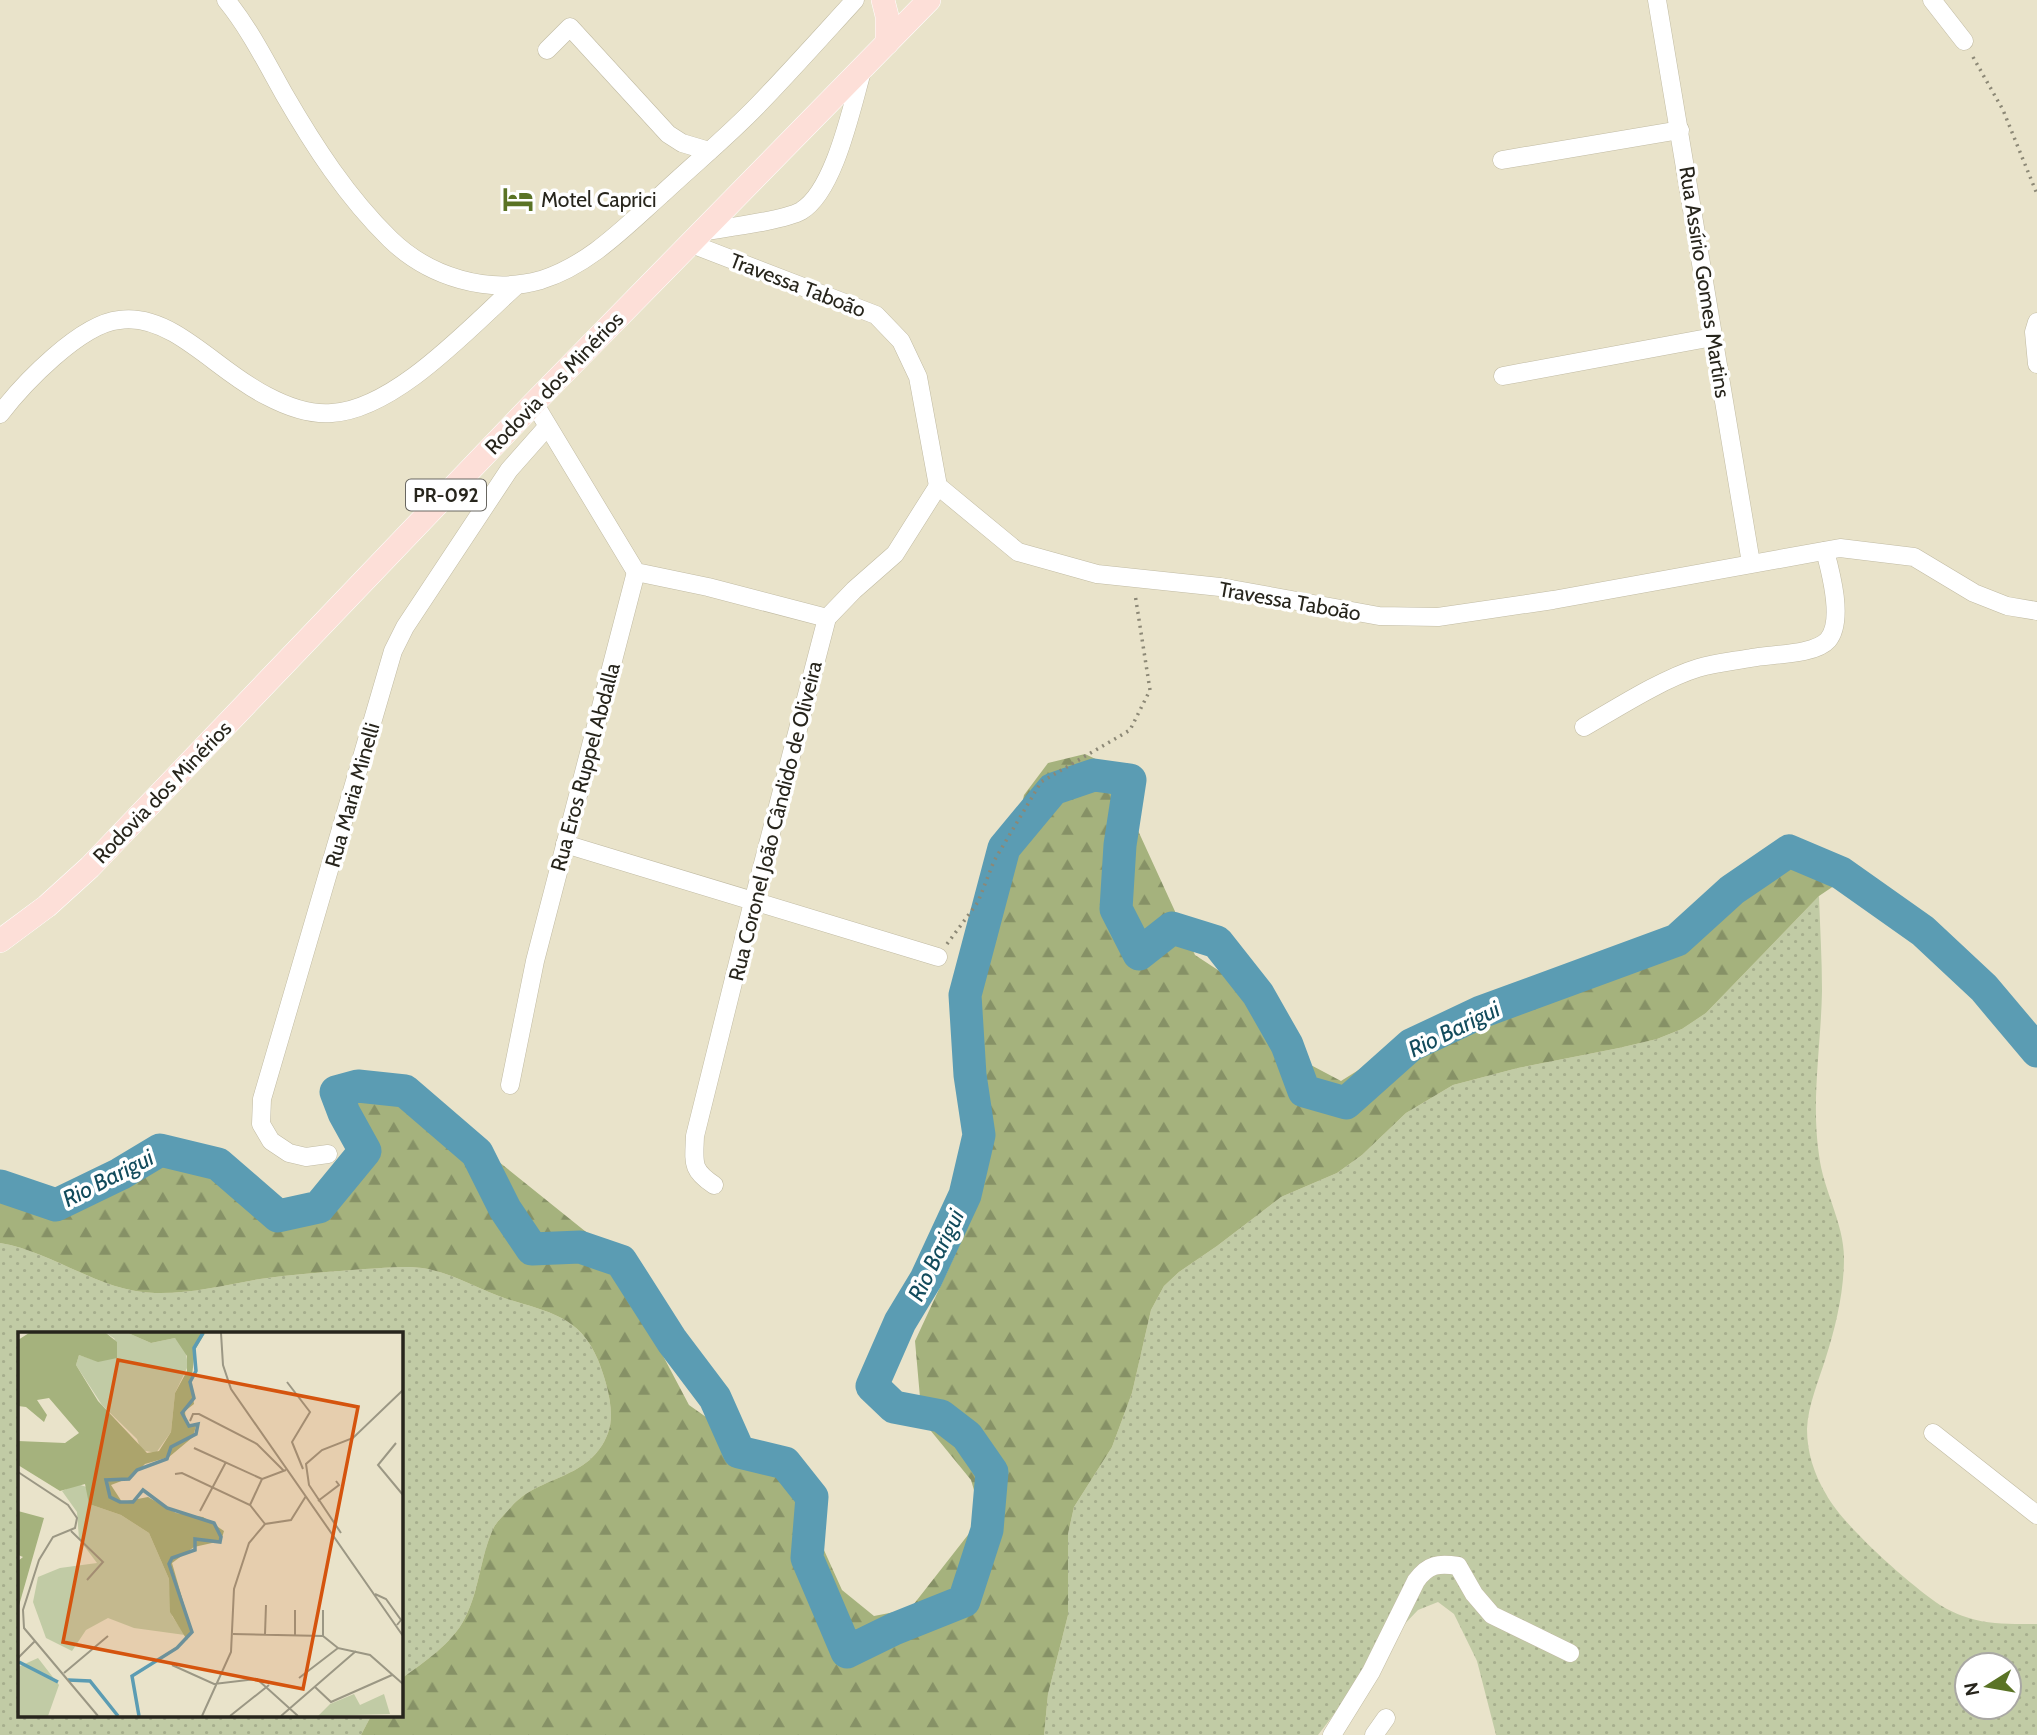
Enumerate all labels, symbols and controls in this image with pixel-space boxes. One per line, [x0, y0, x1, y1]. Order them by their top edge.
street label: Rua Assírio Gomes Martins [1674, 164, 1736, 400]
hotel icon: Motel Caprici [501, 182, 535, 216]
place label: Motel Caprici [541, 187, 656, 212]
street label: Travessa Taboão [727, 248, 869, 322]
street label: Rodovia dos Minérios [480, 306, 629, 459]
road number: PR-092 [406, 480, 486, 510]
street label: Travessa Taboão [1217, 576, 1363, 626]
street label: Rua Coronel João Cândido de Oliveira [723, 658, 827, 984]
street label: Rua Eros Ruppel Abdalla [545, 660, 625, 874]
street label: Rodovia dos Minérios [88, 715, 237, 868]
street label: Rua Maria Minelli [319, 720, 385, 870]
water label: Rio Barigui [1404, 994, 1505, 1063]
water label: Rio Barigui [58, 1143, 159, 1213]
water label: Rio Barigui [902, 1204, 971, 1305]
inset map [18, 1332, 402, 1718]
north arrow [1953, 1651, 2023, 1721]
text: N [1959, 1680, 1984, 1698]

